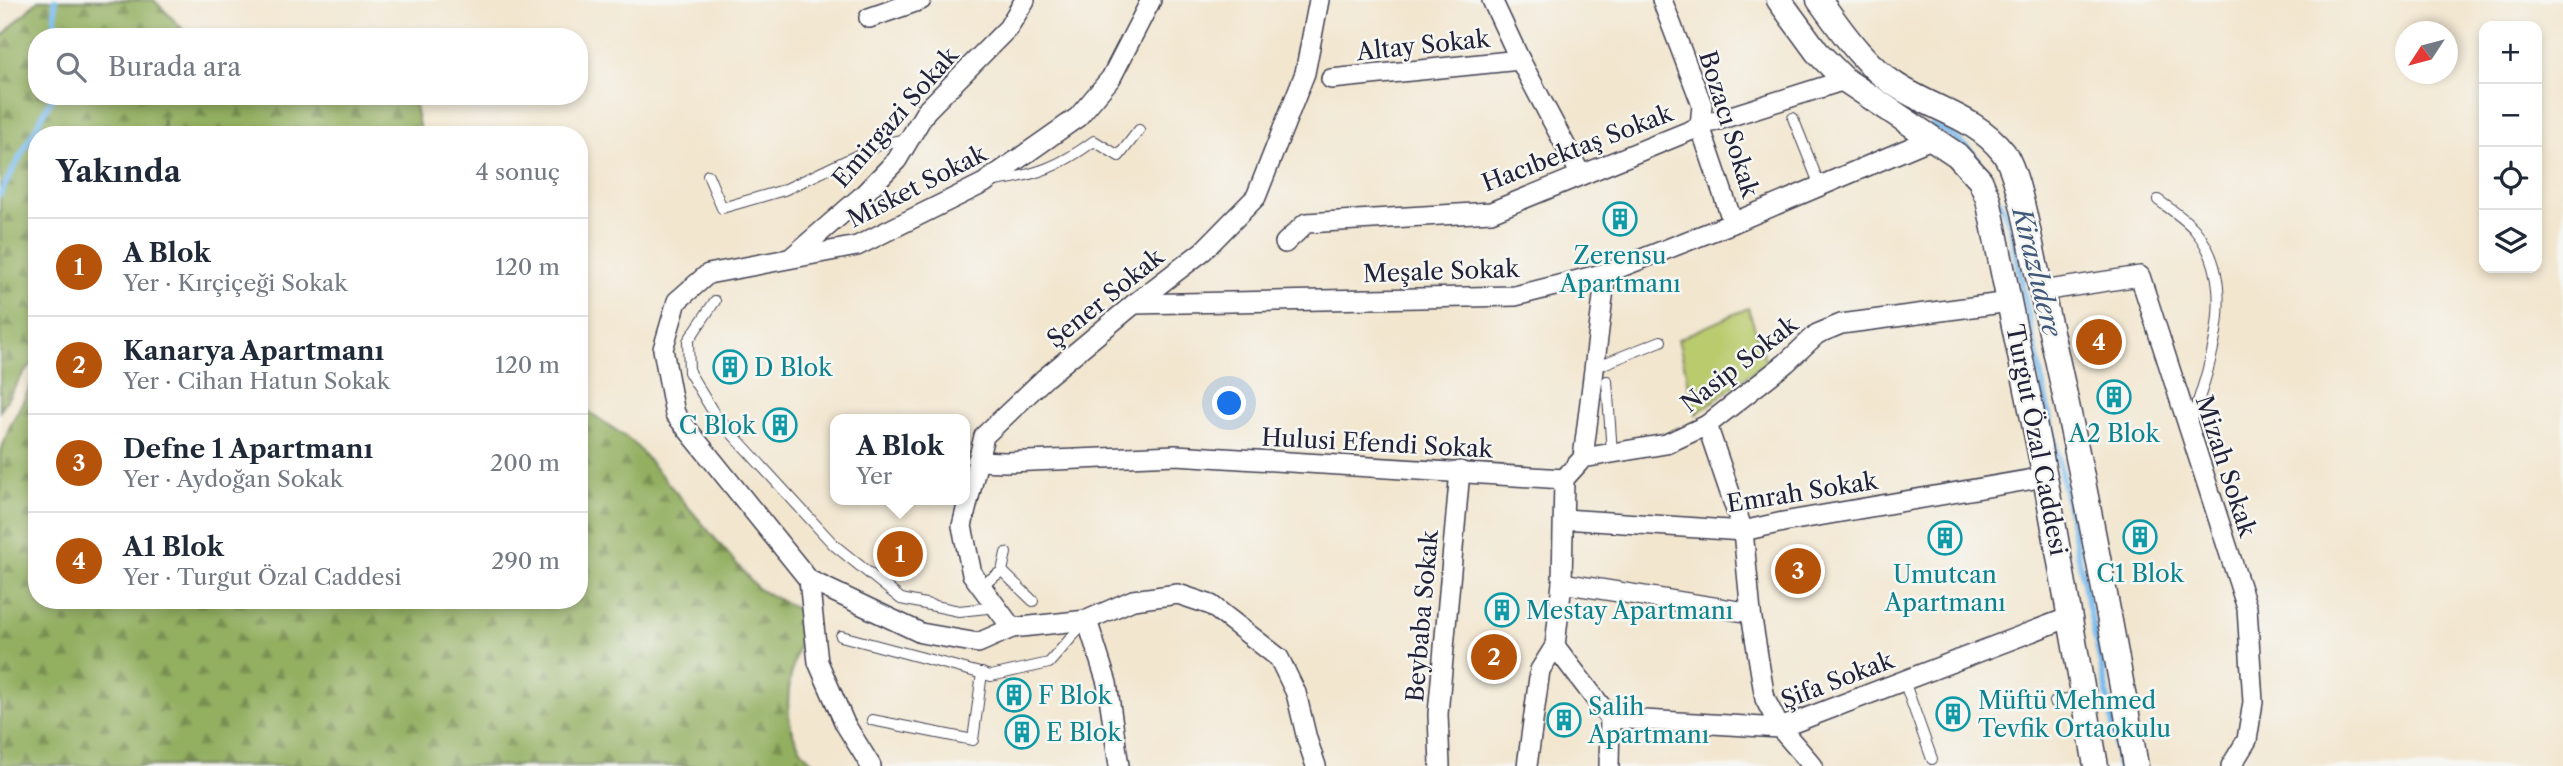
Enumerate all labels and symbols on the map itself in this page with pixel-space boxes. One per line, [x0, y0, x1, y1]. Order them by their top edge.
north arrow [2395, 21, 2458, 84]
street label: Altay Sokak [1354, 23, 1492, 66]
street label: Emirgazi Sokak [826, 40, 965, 193]
street label: Bozacı Sokak [1693, 47, 1765, 202]
street label: Hacıbektaş Sokak [1478, 98, 1677, 198]
street label: Misket Sokak [843, 138, 992, 233]
building icon: Zerensu Apartmanı [1601, 200, 1639, 238]
water label: Kirazlıdere [2005, 202, 2069, 341]
place label: Zerensu Apartmanı [1558, 241, 1681, 298]
street label: Şener Sokak [1041, 242, 1170, 354]
street label: Meşale Sokak [1362, 254, 1521, 288]
street label: Nasip Sokak [1675, 309, 1804, 418]
pin: 4 [2076, 316, 2122, 368]
street label: Turgut Özal Caddesi [2000, 322, 2074, 558]
building icon: D Blok [711, 348, 749, 386]
place label: D Blok [754, 353, 833, 382]
building icon: A2 Blok [2095, 378, 2133, 416]
your location [1212, 386, 1246, 420]
street label: Mizah Sokak [2189, 392, 2263, 541]
building icon: C Blok [761, 406, 799, 444]
place label: C Blok [679, 411, 757, 440]
place label: A2 Blok [2068, 419, 2161, 448]
street label: Hulusi Efendi Sokak [1261, 422, 1495, 464]
street label: Emrah Sokak [1725, 466, 1880, 518]
building icon: C1 Blok [2121, 518, 2159, 556]
building icon: Umutcan Apartmanı [1926, 519, 1964, 557]
pin: 1 [877, 528, 923, 580]
street label: Beybaba Sokak [1400, 528, 1444, 703]
pin: 3 [1775, 545, 1821, 597]
place label: C1 Blok [2096, 559, 2185, 588]
place label: Umutcan Apartmanı [1883, 560, 2006, 617]
building icon: Mestay Apartmanı [1483, 591, 1521, 629]
place label: Mestay Apartmanı [1526, 596, 1733, 625]
pin: 2 [1471, 631, 1517, 683]
street label: Şifa Sokak [1777, 645, 1898, 715]
building icon: F Blok [995, 676, 1033, 714]
place label: F Blok [1038, 681, 1113, 710]
place label: Müftü Mehmed Tevfik Ortaokulu [1978, 686, 2171, 743]
place label: Salih Apartmanı [1587, 692, 1709, 749]
building icon: Müftü Mehmed Tevfik Ortaokulu [1934, 695, 1972, 733]
building icon: Salih Apartmanı [1545, 701, 1583, 739]
building icon: E Blok [1003, 713, 1041, 751]
place label: E Blok [1046, 718, 1122, 747]

